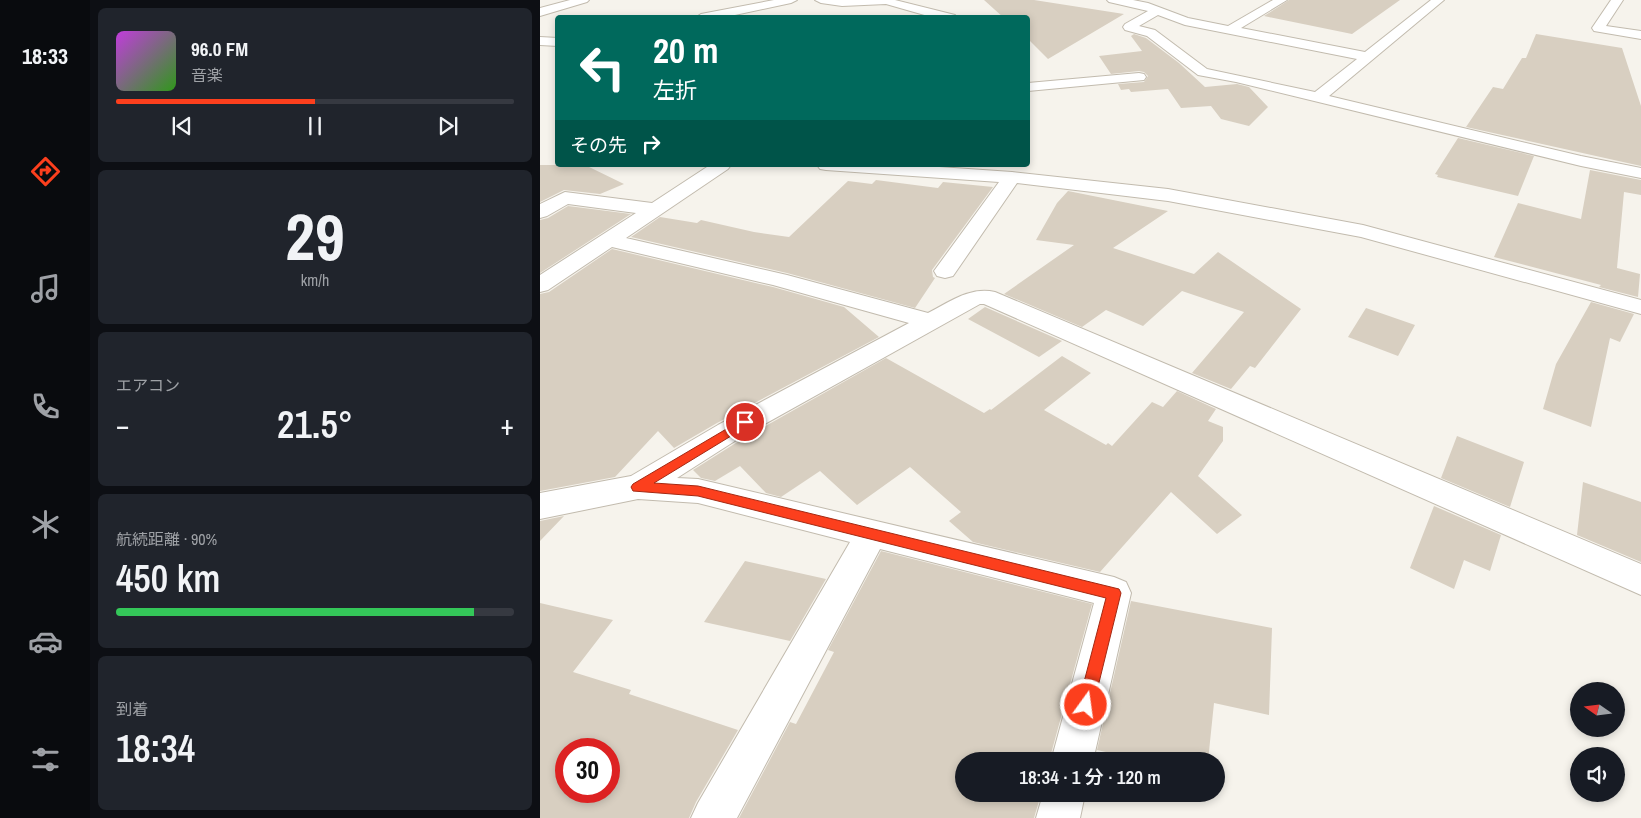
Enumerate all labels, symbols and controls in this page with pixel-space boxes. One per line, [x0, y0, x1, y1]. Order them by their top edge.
text: 20 m [653, 27, 718, 74]
icon: left [570, 35, 635, 100]
text: 96.0 FM [191, 36, 248, 62]
text: 18:33 [22, 41, 68, 71]
text: 音楽 [191, 64, 223, 86]
text: 左折 [653, 75, 697, 105]
icon: previous [168, 112, 196, 140]
icon: pause [301, 112, 329, 140]
icon: next [434, 112, 462, 140]
icon: right [637, 130, 665, 158]
text: その先 [570, 132, 627, 158]
icon: directions [28, 154, 63, 189]
text: 29 [285, 193, 345, 280]
text: km/h [301, 269, 329, 291]
icon: music [28, 271, 63, 306]
text: エアコン [116, 374, 180, 396]
icon: phone [28, 389, 63, 424]
text: 21.5° [277, 399, 353, 450]
pin [724, 401, 766, 443]
text: − [116, 406, 129, 444]
text: + [501, 406, 514, 444]
icon: arrive [731, 408, 759, 436]
icon: climate [28, 507, 63, 542]
text: 航続距離 · 90% [116, 528, 217, 550]
text: 450 km [116, 553, 220, 604]
icon: car [28, 624, 63, 659]
position arrow [1059, 678, 1111, 730]
north arrow [1570, 682, 1625, 738]
map controls [1570, 682, 1625, 802]
text: 到着 [116, 698, 148, 720]
text: 18:34 [116, 723, 195, 774]
speed limit sign: 30 [555, 738, 620, 803]
icon: filters [28, 742, 63, 777]
button: sound [1570, 747, 1625, 802]
text: 18:34 · 1 分 · 120 m [1019, 764, 1161, 790]

